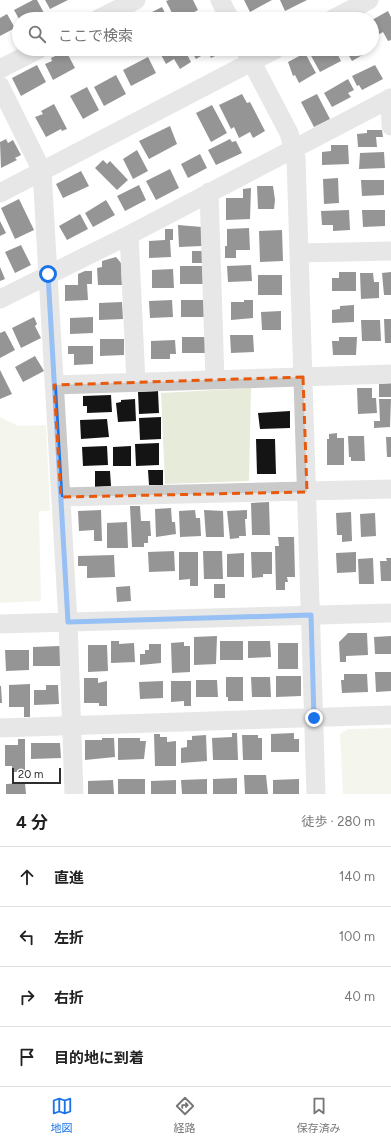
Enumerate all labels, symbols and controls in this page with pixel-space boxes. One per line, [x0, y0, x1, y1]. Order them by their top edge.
search box [12, 12, 379, 56]
icon: search [26, 23, 48, 45]
text: ここで検索 [58, 27, 133, 45]
route start [39, 265, 57, 283]
route end [305, 709, 323, 727]
scale bar [12, 766, 61, 785]
text: 20 m [18, 768, 43, 781]
text: 4 分 [16, 812, 48, 832]
text: 徒歩 · 280 m [301, 814, 375, 829]
icon: ahead [16, 866, 38, 888]
text: 直進 [54, 869, 84, 887]
text: 140 m [339, 869, 375, 884]
icon: left [16, 926, 38, 948]
text: 左折 [54, 929, 84, 947]
text: 100 m [339, 929, 375, 944]
icon: right [16, 986, 38, 1008]
text: 右折 [54, 989, 84, 1007]
text: 40 m [344, 989, 375, 1004]
icon: arrive [16, 1046, 38, 1068]
text: 目的地に到着 [54, 1049, 144, 1067]
tab: 地図 [51, 1095, 73, 1135]
tab: 経路 [174, 1095, 196, 1135]
tab: 保存済み [297, 1095, 341, 1135]

